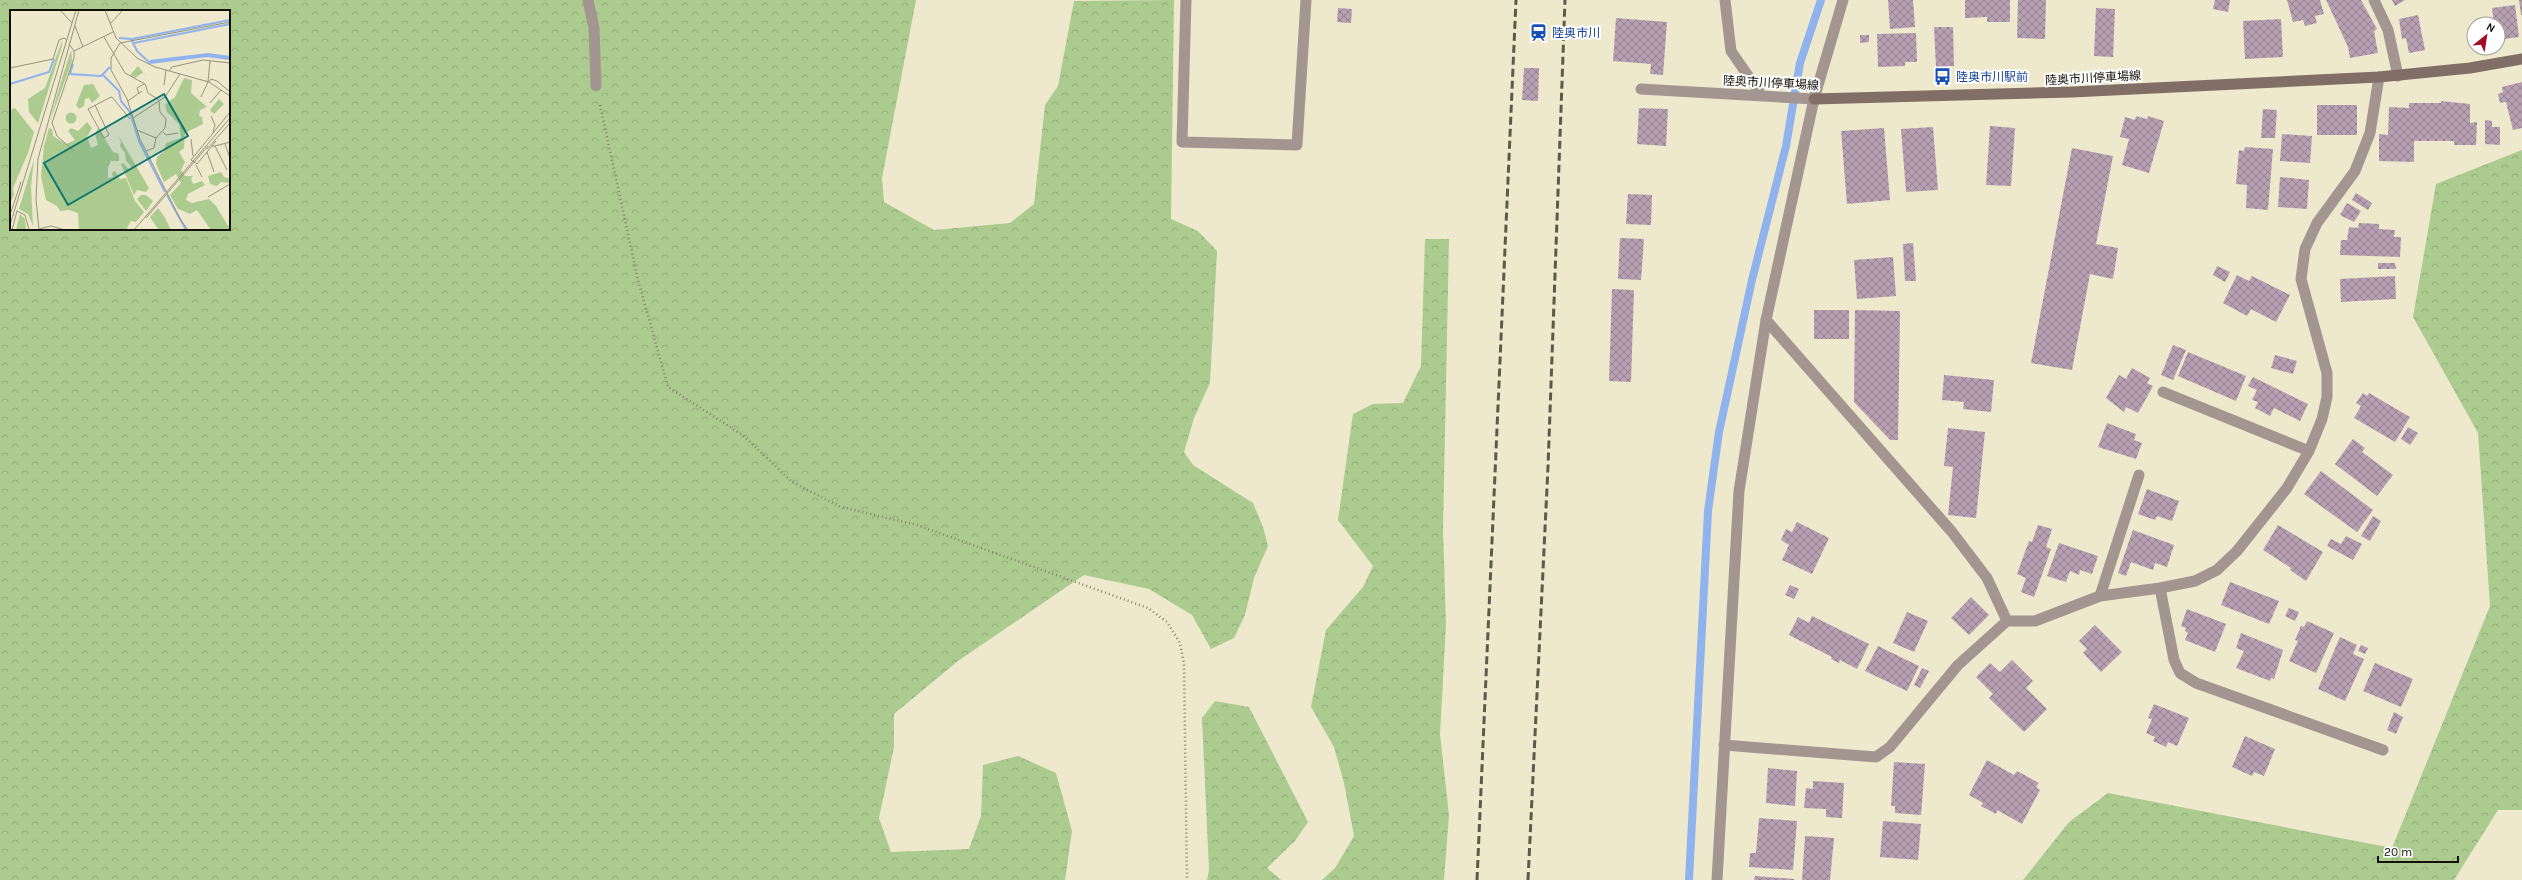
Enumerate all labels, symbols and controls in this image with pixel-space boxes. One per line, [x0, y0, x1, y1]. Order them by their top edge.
inset map [10, 10, 230, 230]
north arrow [2466, 16, 2506, 56]
text: N [2484, 20, 2497, 35]
station icon: 陸奥市川 [1529, 23, 1549, 43]
place label: 陸奥市川 [1552, 26, 1600, 40]
bus stop icon: 陸奥市川駅前 [1933, 67, 1953, 87]
street label: 陸奥市川停車場線 [2045, 68, 2141, 88]
place label: 陸奥市川駅前 [1956, 70, 2028, 84]
street label: 陸奥市川停車場線 [1723, 73, 1819, 93]
scale bar [2378, 838, 2458, 864]
text: 20 m [2384, 845, 2412, 859]

